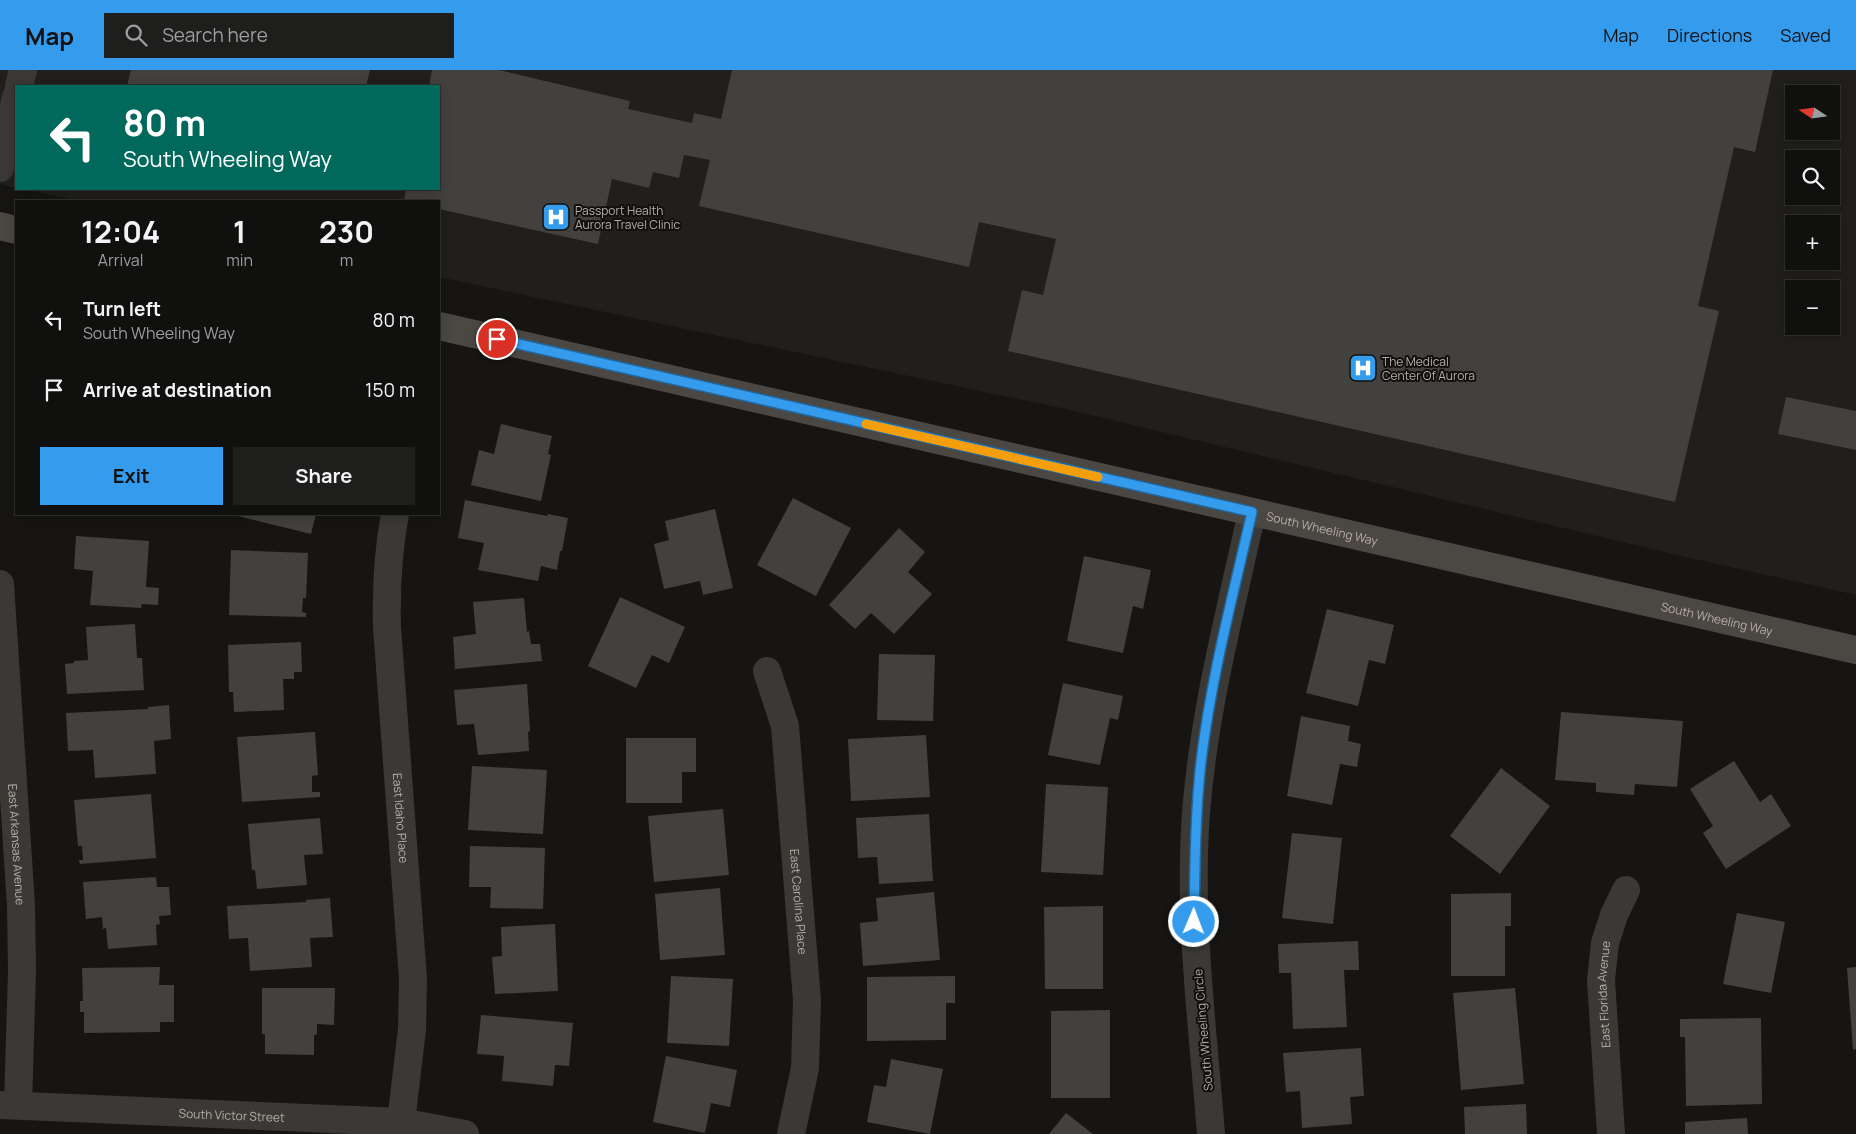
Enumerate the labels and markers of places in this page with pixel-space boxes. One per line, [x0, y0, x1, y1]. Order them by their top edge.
hospital icon: Passport Health Aurora Travel Clinic [541, 202, 571, 232]
place label: Passport Health Aurora Travel Clinic [575, 202, 680, 233]
pin [476, 318, 518, 360]
hospital icon: The Medical Center Of Aurora [1348, 353, 1378, 383]
place label: The Medical Center Of Aurora [1382, 353, 1475, 384]

